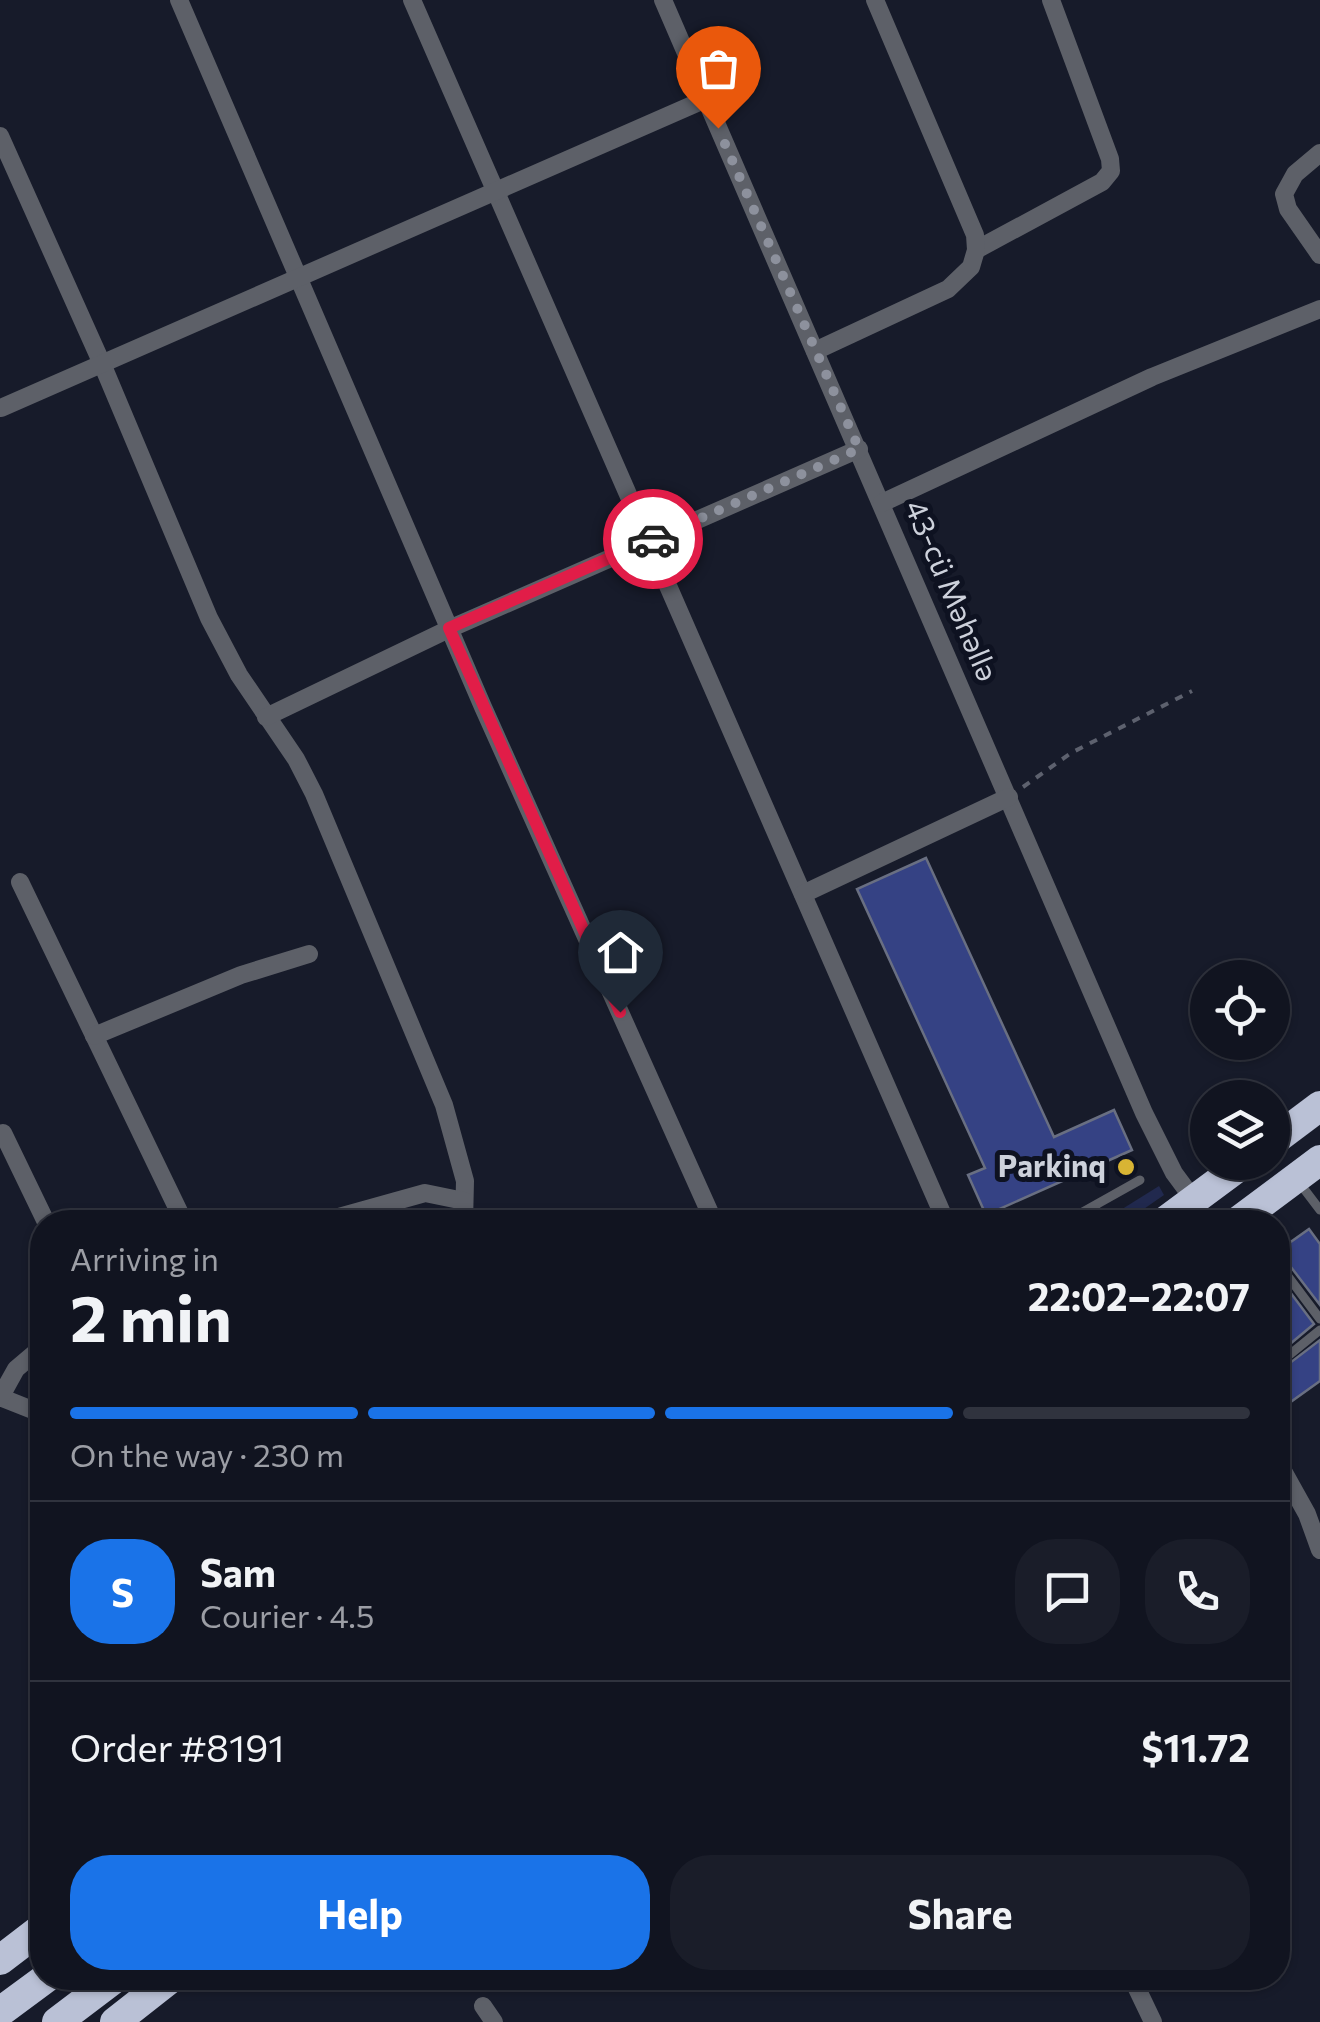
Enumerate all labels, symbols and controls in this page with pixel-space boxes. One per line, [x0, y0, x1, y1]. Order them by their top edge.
pin [676, 26, 761, 129]
icon: bag [691, 41, 746, 96]
courier [603, 489, 703, 589]
street label: 43-cü Məhəllə [898, 494, 1008, 686]
icon: car [626, 512, 681, 567]
pin [578, 910, 663, 1013]
icon: home [593, 925, 648, 980]
map controls [1190, 960, 1290, 1180]
button: locate [1190, 960, 1290, 1060]
button: layers [1190, 1080, 1290, 1180]
place label: Parkinq [998, 1146, 1106, 1183]
marker: Parkinq [1115, 1156, 1137, 1178]
text: Arriving in [70, 1238, 219, 1278]
text: 22:02–22:07 [1028, 1272, 1250, 1319]
text: 2 min [70, 1276, 232, 1355]
text: On the way · 230 m [70, 1434, 344, 1474]
button: chat [1015, 1539, 1120, 1644]
button: phone [1145, 1539, 1250, 1644]
text: Sam [200, 1548, 276, 1595]
text: S [111, 1568, 134, 1615]
text: Courier · 4.5 [200, 1595, 374, 1635]
text: Order #8191 [70, 1723, 285, 1770]
text: $11.72 [1142, 1723, 1250, 1770]
button: Help [70, 1855, 650, 1970]
button: Share [670, 1855, 1250, 1970]

